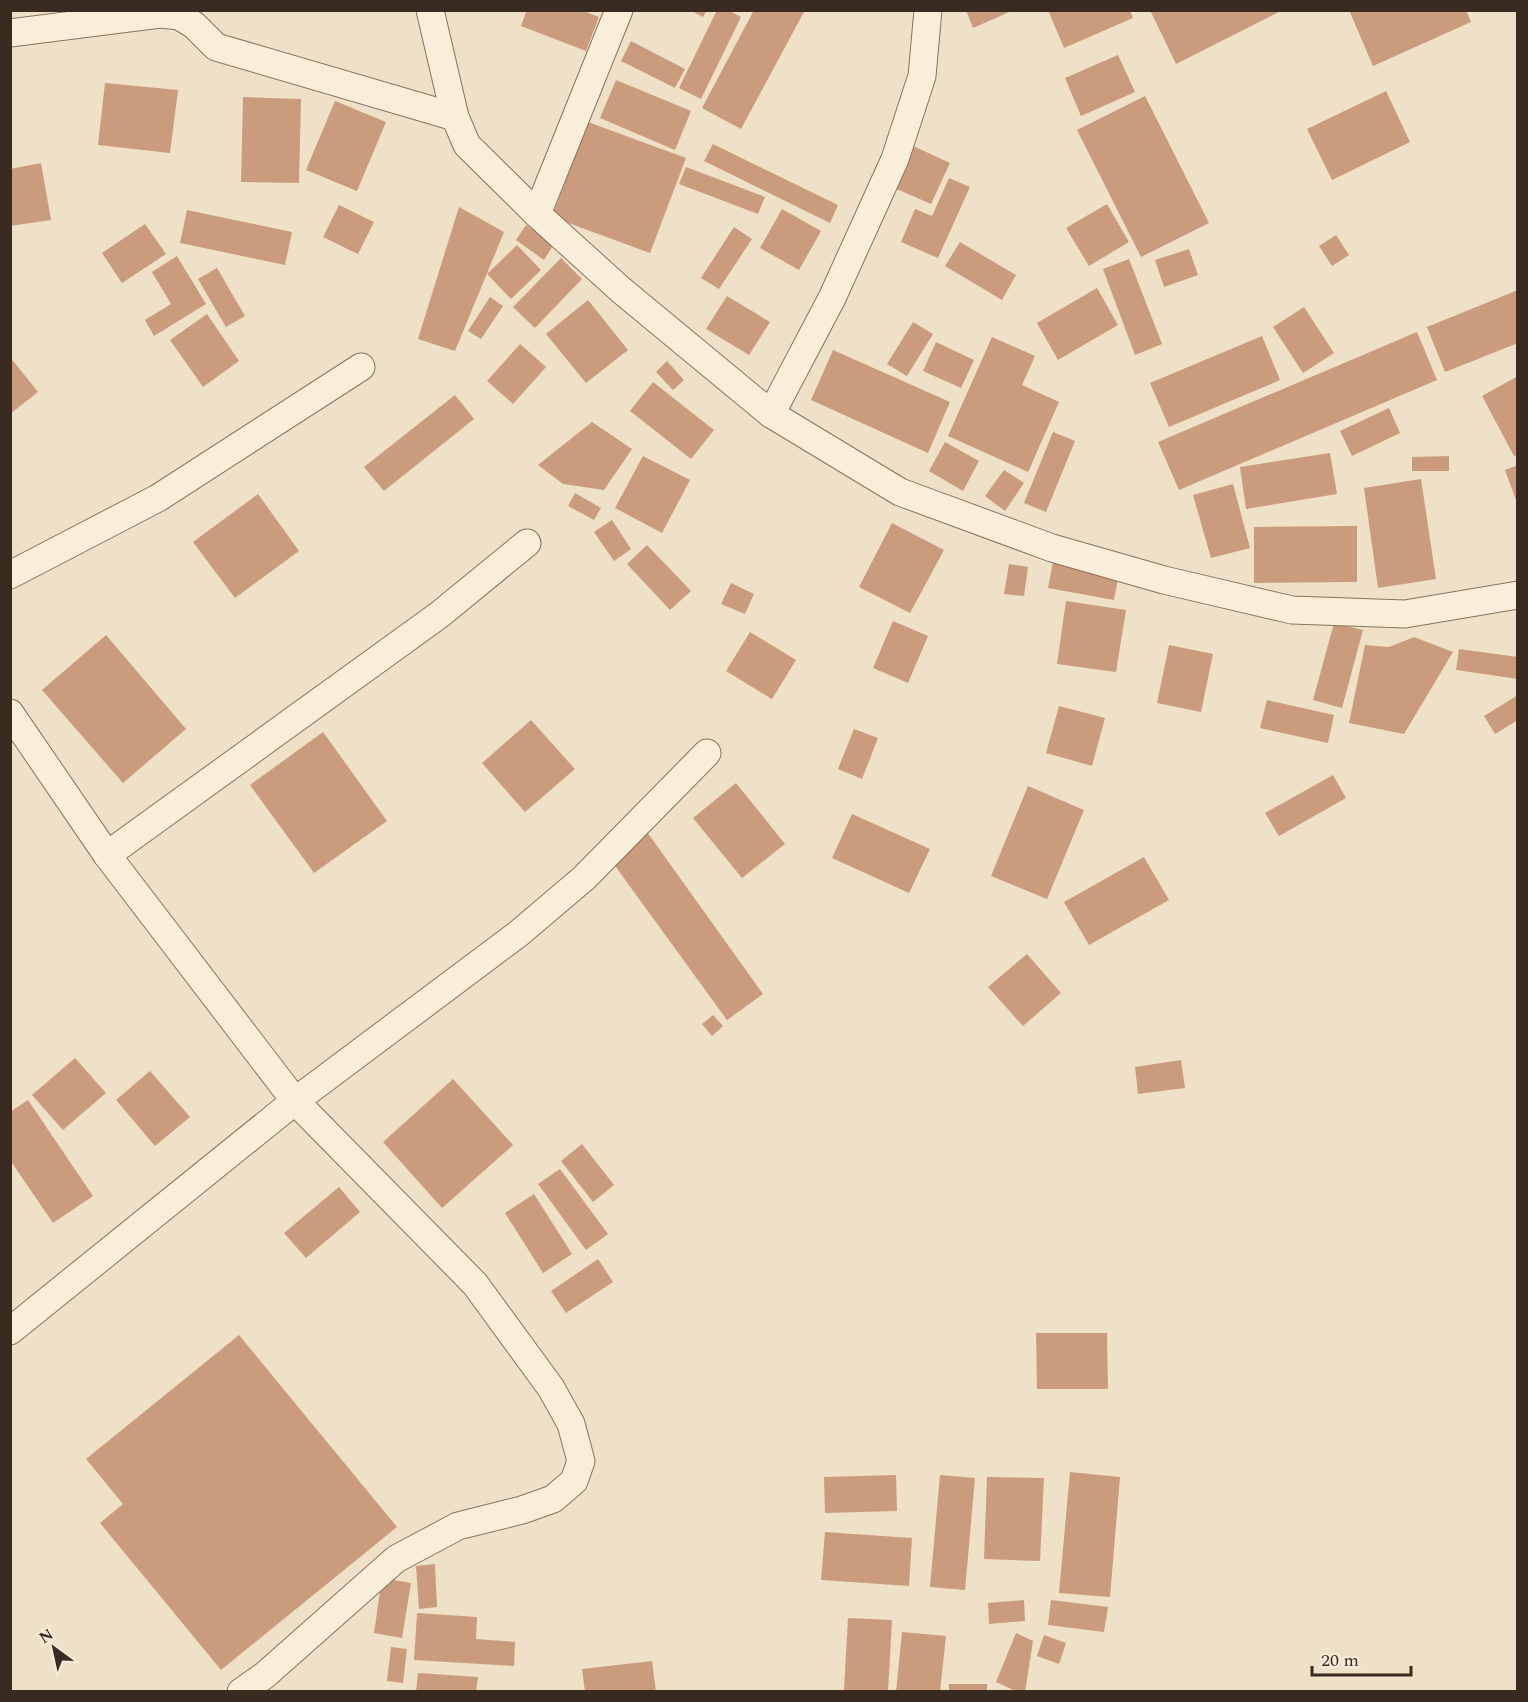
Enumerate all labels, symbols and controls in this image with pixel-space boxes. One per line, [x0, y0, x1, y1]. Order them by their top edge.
north arrow [24, 1618, 84, 1678]
text: N [34, 1623, 58, 1650]
scale bar [1312, 1639, 1411, 1677]
text: 20 m [1321, 1647, 1359, 1674]

